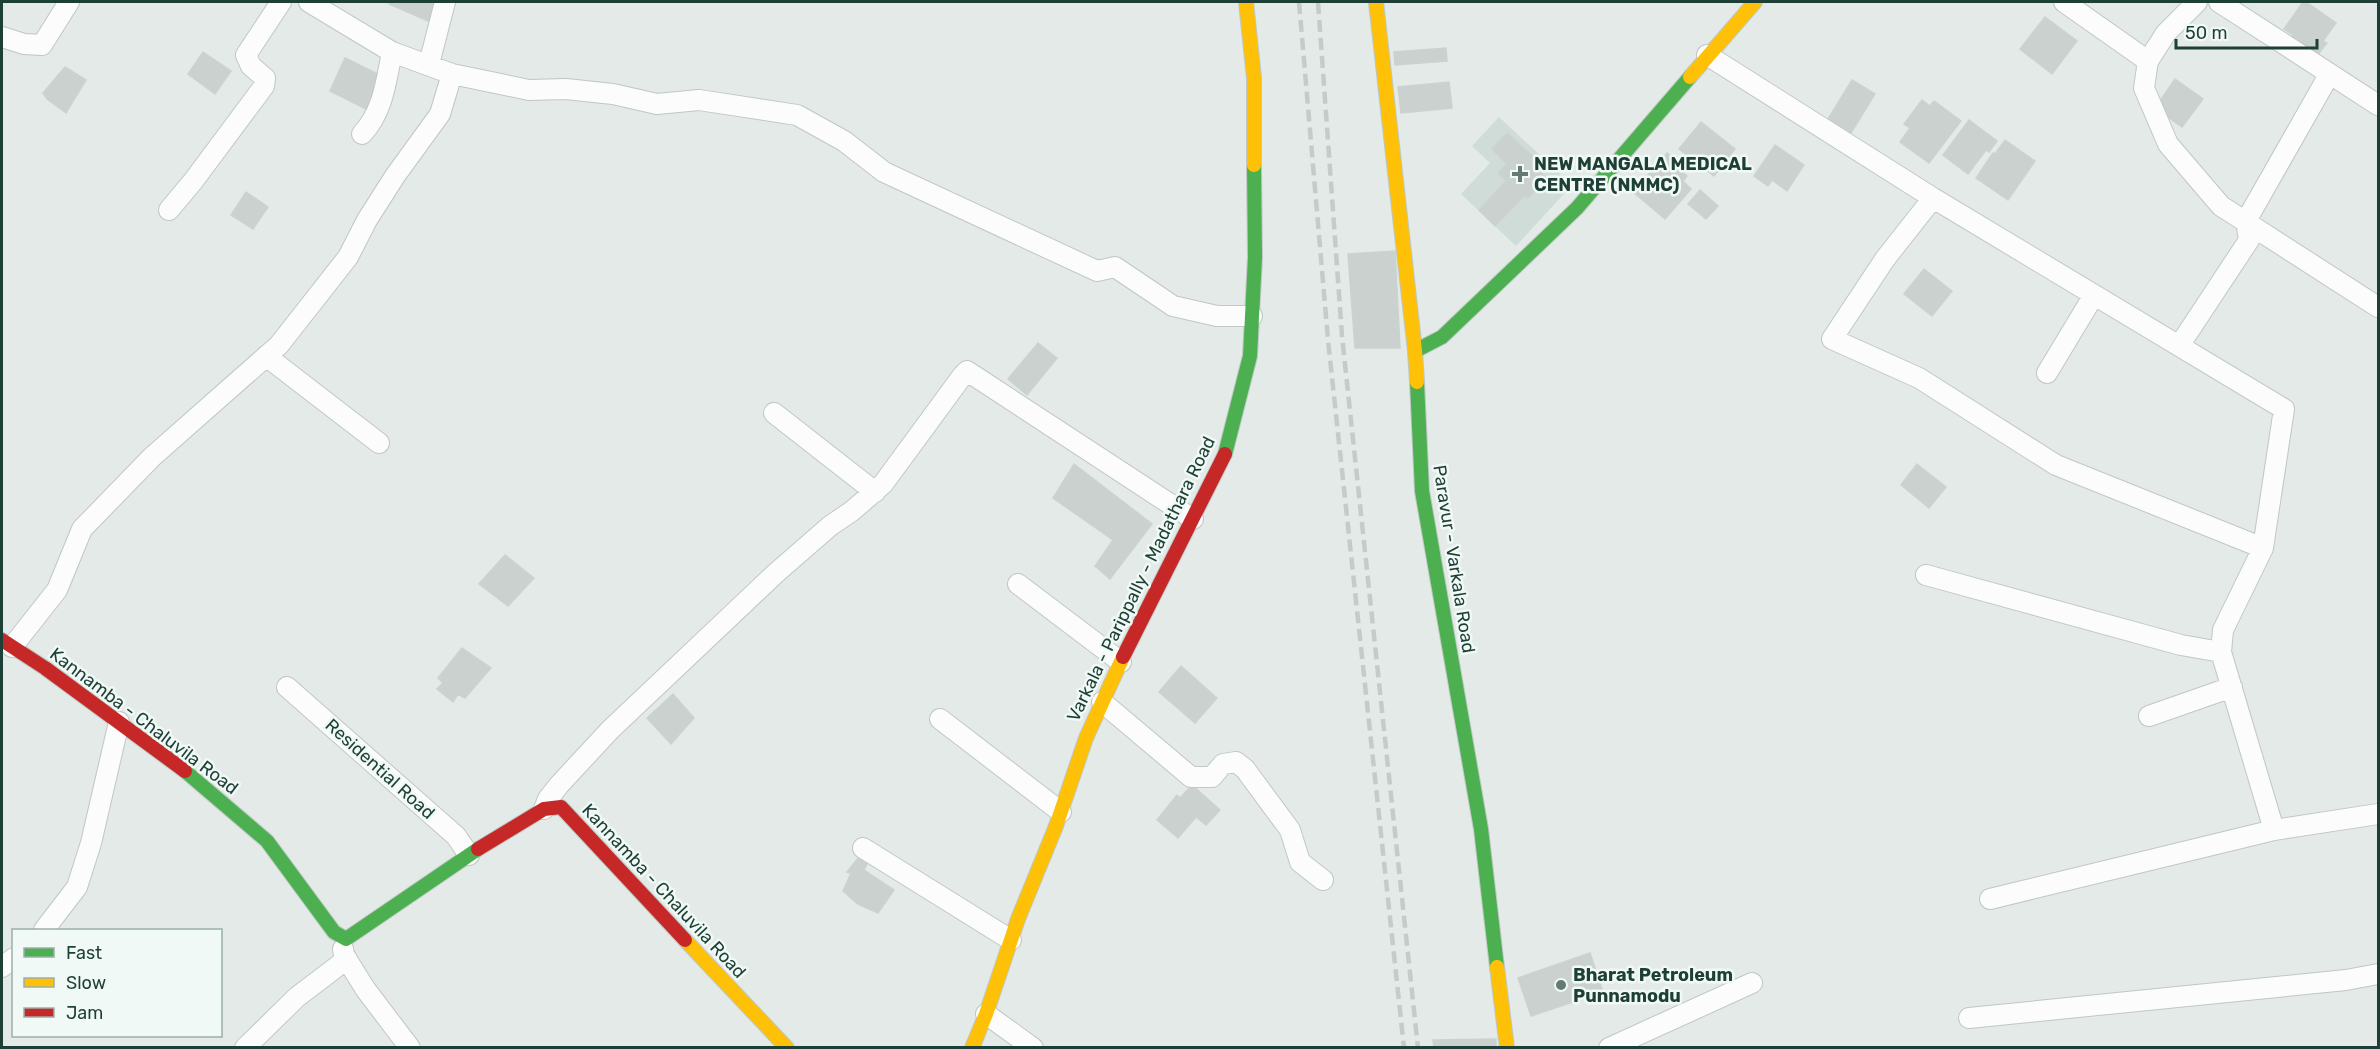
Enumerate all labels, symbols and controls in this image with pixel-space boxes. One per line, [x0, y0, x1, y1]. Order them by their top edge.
scale bar [2176, 12, 2317, 50]
text: 50 m [2185, 22, 2228, 44]
place label: NEW MANGALA MEDICAL CENTRE (NMMC) [1534, 153, 1752, 196]
marker: NEW MANGALA MEDICAL CENTRE (NMMC) [1511, 165, 1529, 183]
street label: Varkala - Parippally - Madathara Road [1062, 433, 1220, 725]
street label: Paravur - Varkala Road [1428, 463, 1480, 655]
street label: Kannamba - Chaluvila Road [45, 643, 243, 799]
street label: Residential Road [321, 714, 439, 824]
street label: Kannamba - Chaluvila Road [577, 799, 751, 983]
legend [12, 929, 222, 1037]
text: Fast [66, 942, 102, 964]
place label: Bharat Petroleum Punnamodu [1573, 964, 1733, 1007]
text: Slow [66, 972, 106, 994]
marker: Bharat Petroleum Punnamodu [1554, 978, 1568, 992]
text: Jam [66, 1002, 103, 1024]

